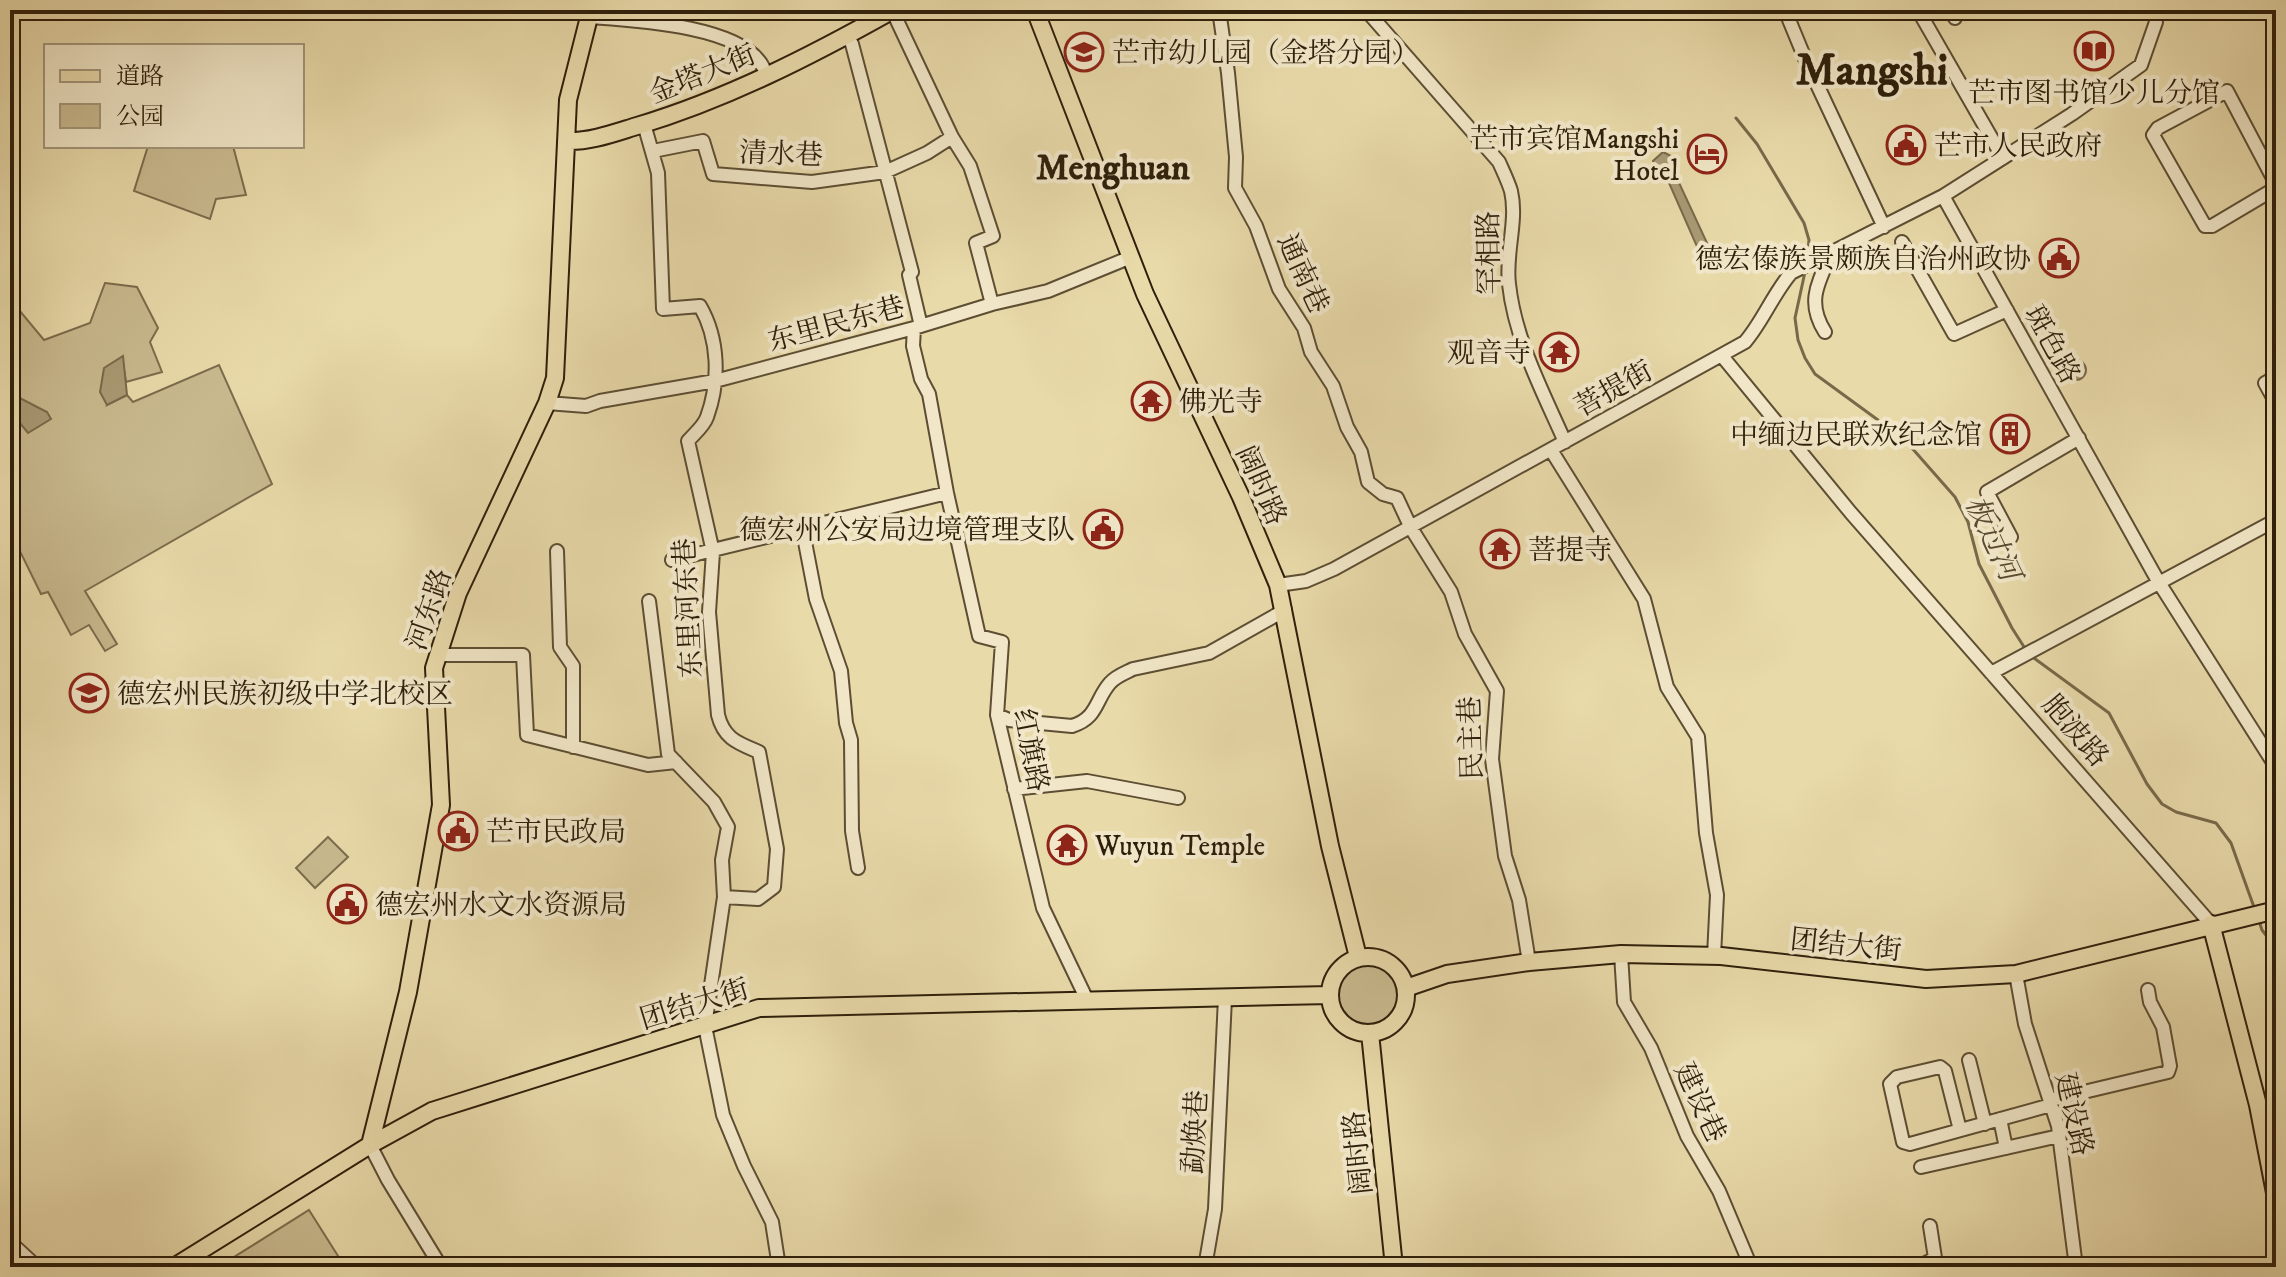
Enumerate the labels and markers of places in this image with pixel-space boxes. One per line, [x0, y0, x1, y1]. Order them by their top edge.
library icon: 芒市图书馆少儿分馆 [2073, 30, 2115, 72]
school or university icon: 芒市幼儿园（金塔分园） [1063, 31, 1105, 73]
place label: 芒市幼儿园（金塔分园） [1112, 36, 1420, 71]
place label: 芒市图书馆少儿分馆 [1968, 76, 2220, 111]
place label: 芒市宾馆Mangshi Hotel [1470, 122, 1680, 189]
public building icon: 芒市人民政府 [1885, 124, 1927, 166]
place label: 芒市人民政府 [1934, 129, 2102, 164]
hotel icon: 芒市宾馆Mangshi Hotel [1686, 133, 1728, 175]
public building icon: 德宏傣族景颇族自治州政协 [2038, 237, 2080, 279]
place label: 德宏傣族景颇族自治州政协 [1695, 242, 2031, 277]
temple icon: 观音寺 [1538, 331, 1580, 373]
place label: 观音寺 [1447, 336, 1531, 371]
temple icon: 佛光寺 [1130, 380, 1172, 422]
place label: 佛光寺 [1179, 385, 1263, 420]
building icon: 中缅边民联欢纪念馆 [1989, 413, 2031, 455]
place label: 中缅边民联欢纪念馆 [1730, 418, 1982, 453]
public building icon: 德宏州公安局边境管理支队 [1082, 508, 1124, 550]
place label: 德宏州公安局边境管理支队 [739, 513, 1075, 548]
temple icon: 菩提寺 [1479, 528, 1521, 570]
place label: 菩提寺 [1528, 533, 1612, 568]
school or university icon: 德宏州民族初级中学北校区 [68, 672, 110, 714]
place label: 德宏州民族初级中学北校区 [117, 677, 453, 712]
public building icon: 芒市民政局 [437, 810, 479, 852]
place label: 芒市民政局 [486, 815, 626, 850]
temple icon: Wuyun Temple [1046, 824, 1088, 866]
place label: Wuyun Temple [1094, 829, 1265, 864]
public building icon: 德宏州水文水资源局 [326, 883, 368, 925]
place label: 德宏州水文水资源局 [375, 888, 627, 923]

